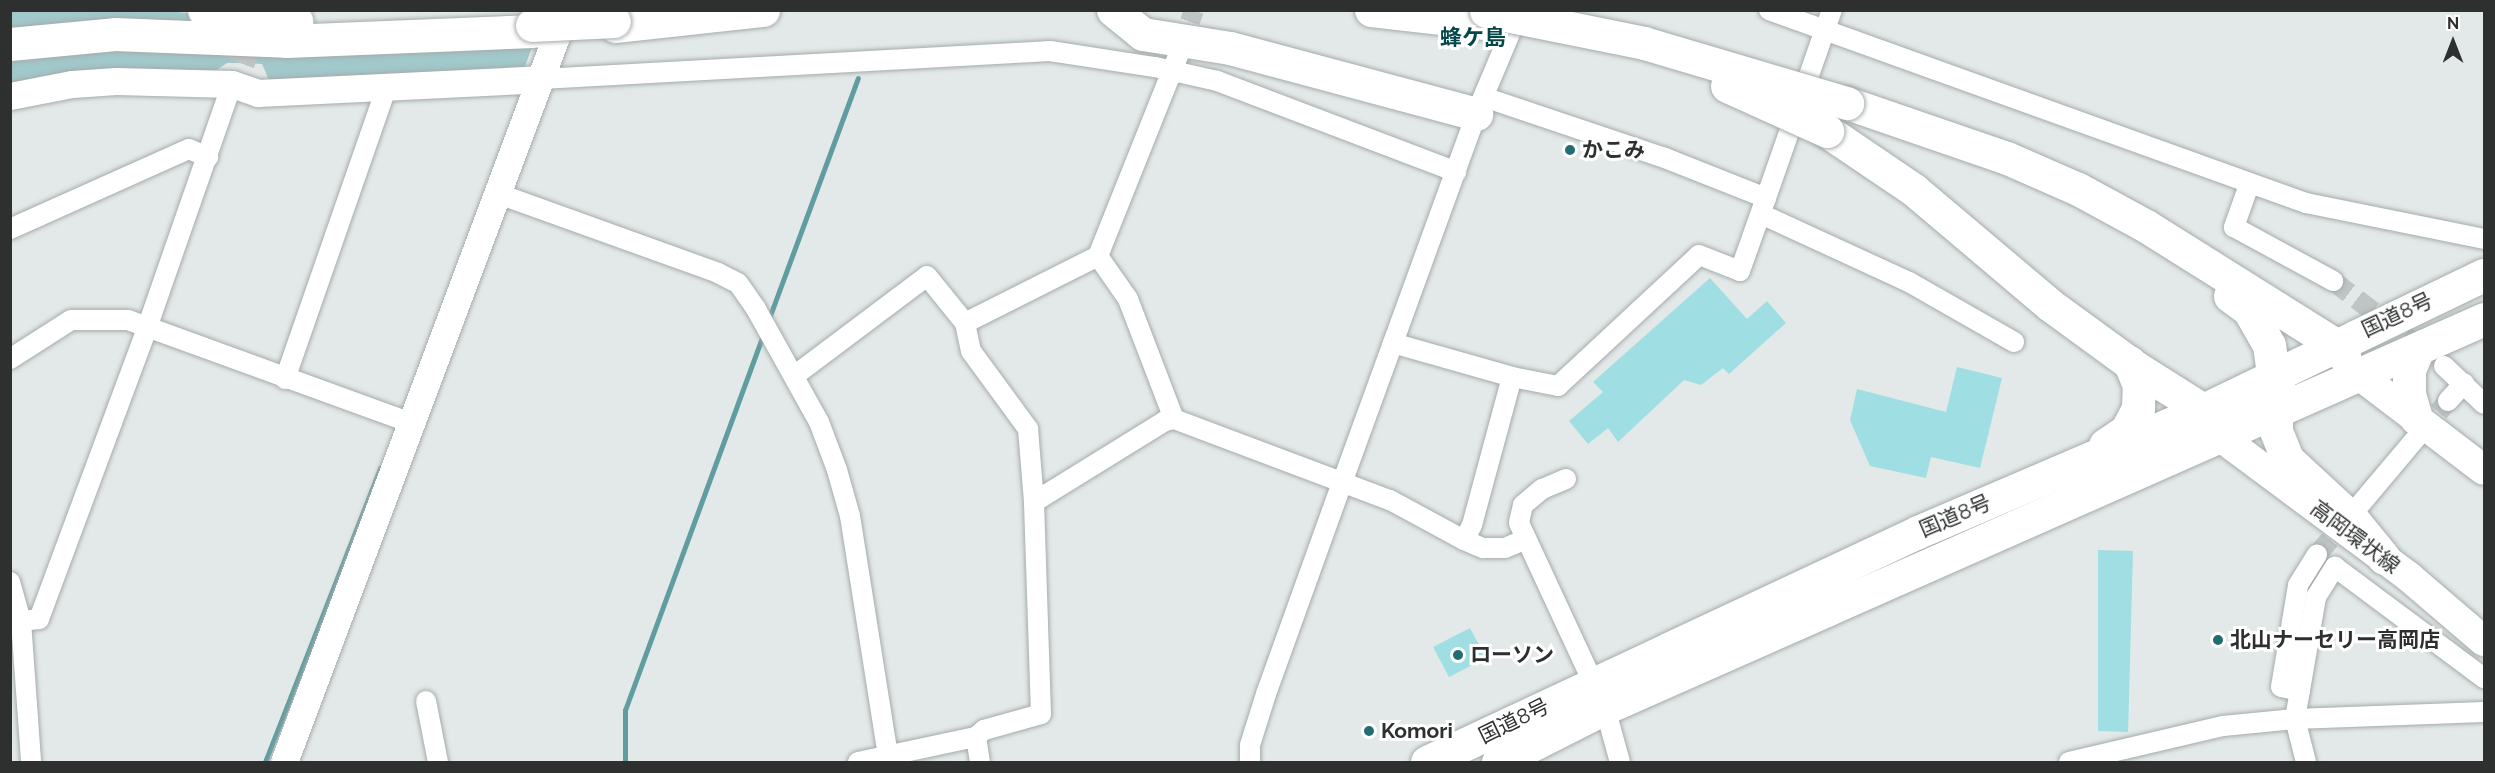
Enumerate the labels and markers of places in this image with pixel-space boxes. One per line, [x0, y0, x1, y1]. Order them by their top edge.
place label: かこみ [1582, 137, 1645, 163]
marker: かこみ [1563, 143, 1577, 157]
place label: 北山ナーセリー高岡店 [2230, 627, 2440, 653]
marker: 北山ナーセリー高岡店 [2211, 633, 2225, 647]
place label: ローソン [1470, 642, 1554, 668]
marker: ローソン [1451, 648, 1465, 662]
place label: Komori [1381, 718, 1453, 744]
marker: Komori [1362, 724, 1376, 738]

